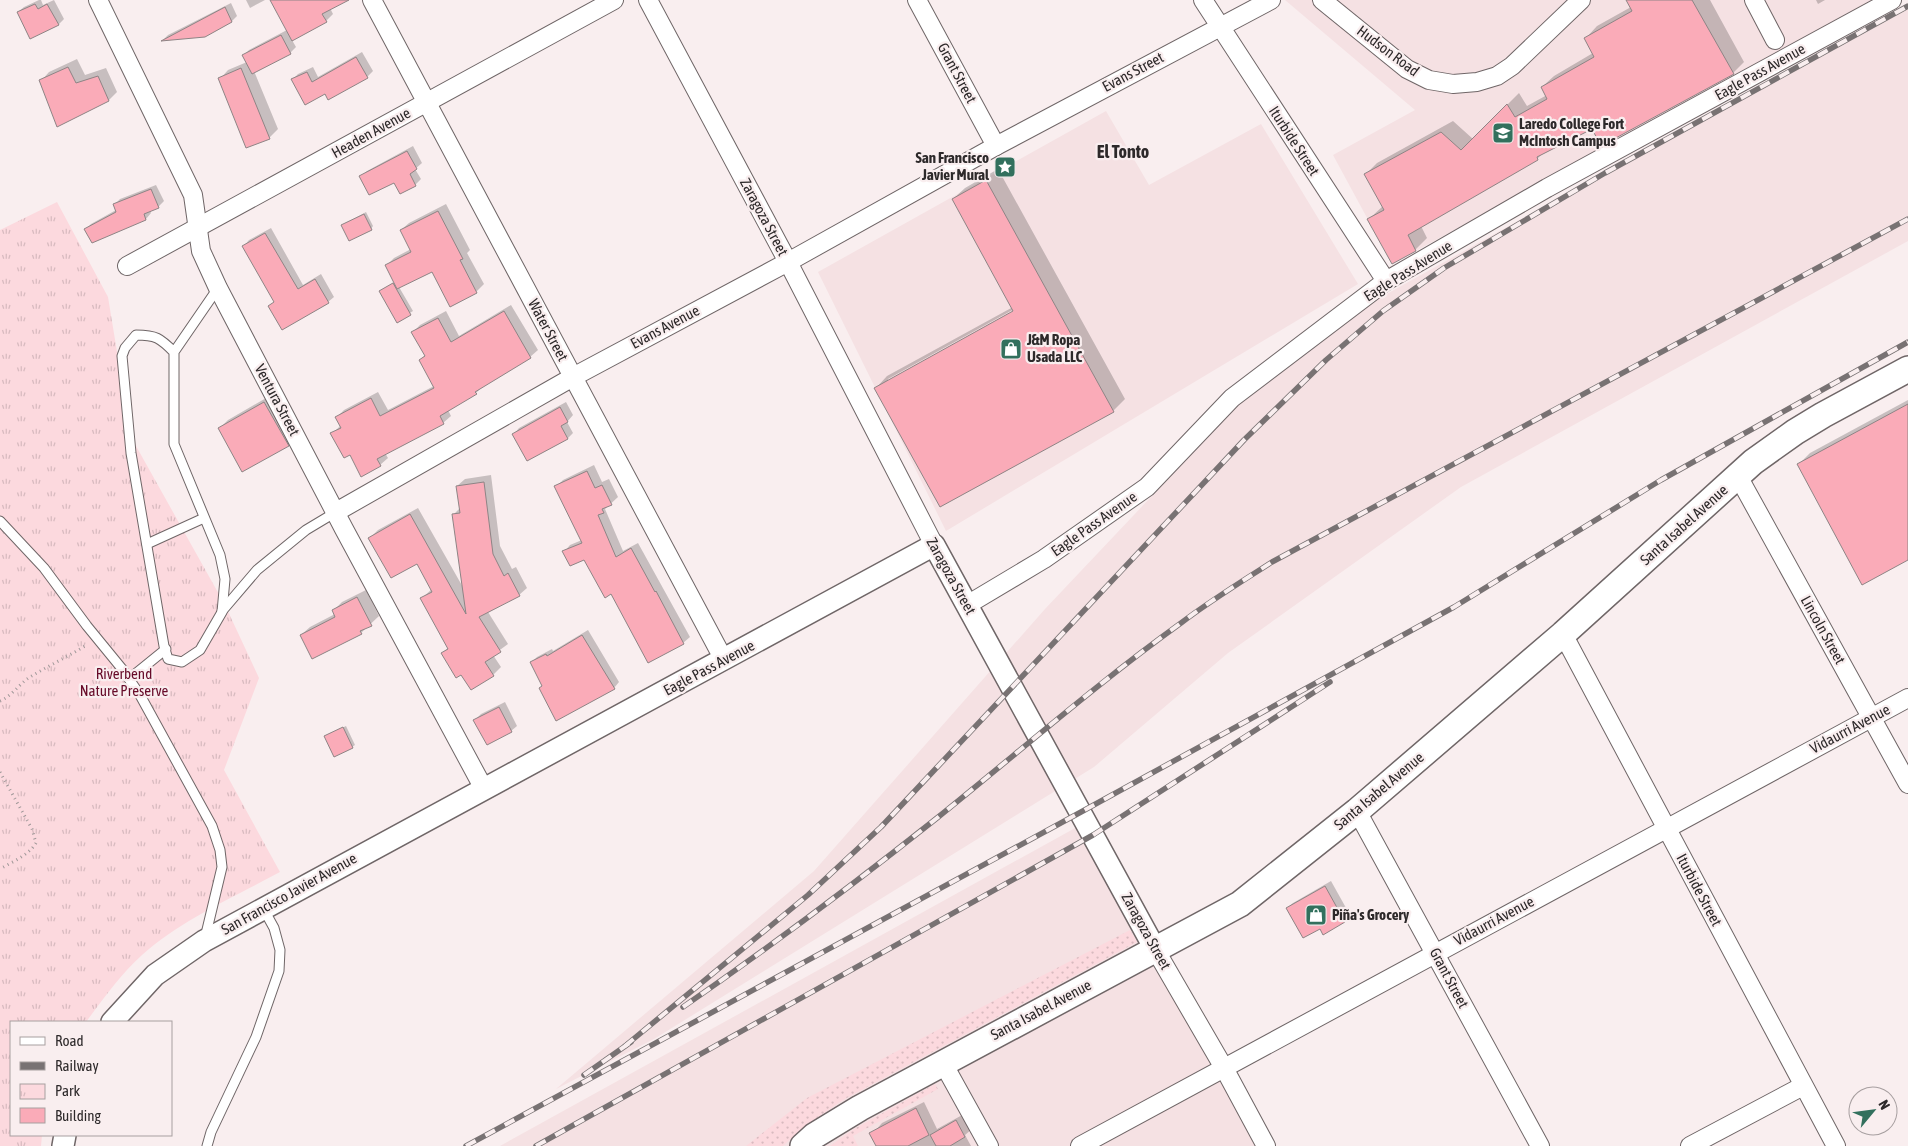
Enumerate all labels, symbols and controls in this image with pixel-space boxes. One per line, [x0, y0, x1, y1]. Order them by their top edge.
street label: Hudson Road [1354, 22, 1423, 79]
street label: Grant Street [935, 40, 980, 106]
street label: Eagle Pass Avenue [1712, 40, 1808, 103]
street label: Evans Street [1099, 48, 1166, 95]
street label: Iturbide Street [1266, 103, 1323, 179]
street label: Headen Avenue [328, 104, 413, 161]
place label: Laredo College Fort McIntosh Campus [1519, 115, 1625, 149]
school or university icon: Laredo College Fort McIntosh Campus [1491, 121, 1515, 145]
district label: El Tonto [1097, 141, 1149, 162]
place label: San Francisco Javier Mural [915, 149, 990, 183]
place icon: San Francisco Javier Mural [993, 155, 1017, 179]
street label: Zaragoza Street [737, 175, 792, 258]
street label: Eagle Pass Avenue [1361, 237, 1455, 304]
street label: Water Street [525, 296, 572, 364]
street label: Evans Avenue [627, 301, 702, 352]
place label: J&M Ropa Usada LLC [1026, 331, 1083, 365]
shop icon: J&M Ropa Usada LLC [999, 337, 1023, 361]
street label: Ventura Street [251, 361, 303, 438]
street label: Santa Isabel Avenue [1637, 481, 1731, 568]
street label: Eagle Pass Avenue [1048, 488, 1140, 559]
street label: Zaragoza Street [923, 534, 980, 617]
street label: Lincoln Street [1798, 593, 1849, 667]
street label: Eagle Pass Avenue [660, 636, 757, 699]
park label: Riverbend Nature Preserve [80, 665, 169, 699]
street label: Vidaurri Avenue [1807, 700, 1893, 757]
street label: Santa Isabel Avenue [1331, 748, 1427, 833]
street label: San Francisco Javier Avenue [218, 849, 359, 938]
street label: Iturbide Street [1673, 851, 1726, 929]
street label: Zaragoza Street [1118, 889, 1175, 972]
street label: Vidaurri Avenue [1451, 892, 1537, 949]
shop icon: Piña's Grocery [1304, 903, 1328, 927]
place label: Piña's Grocery [1332, 906, 1410, 923]
street label: Grant Street [1427, 945, 1472, 1011]
street label: Santa Isabel Avenue [988, 976, 1094, 1043]
legend [10, 1021, 172, 1136]
text: Road [55, 1032, 84, 1049]
text: Railway [55, 1057, 99, 1074]
text: Park [55, 1082, 80, 1099]
north arrow [1848, 1086, 1898, 1136]
text: N [1875, 1097, 1893, 1112]
text: Building [55, 1107, 101, 1124]

